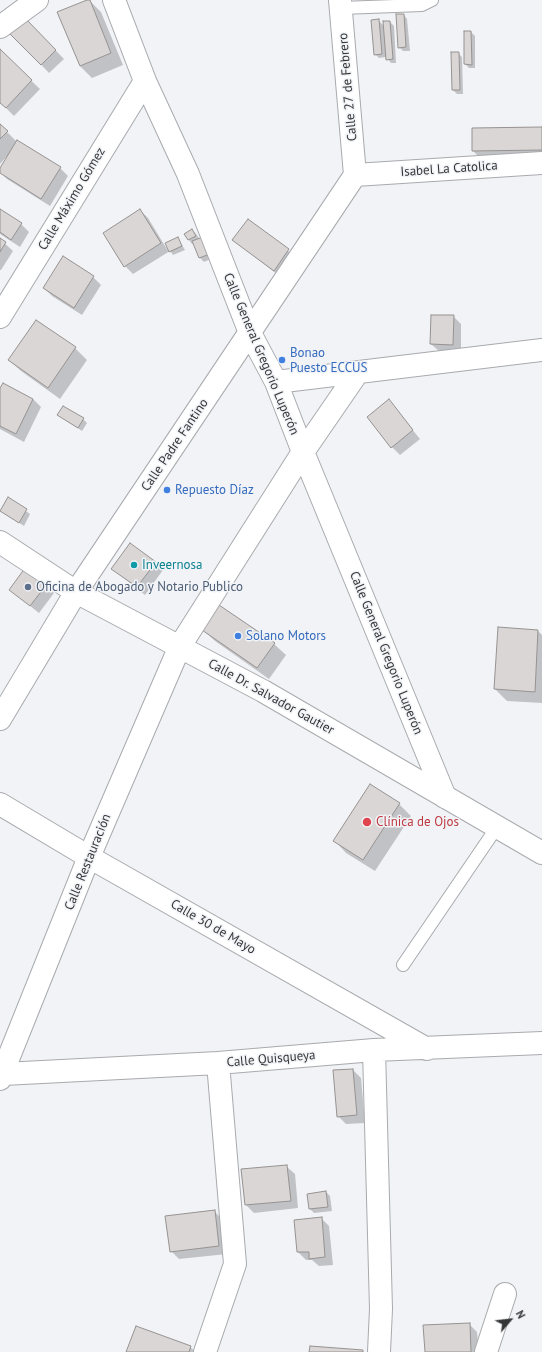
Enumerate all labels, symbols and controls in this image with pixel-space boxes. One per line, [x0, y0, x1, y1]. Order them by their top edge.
street label: Calle 27 de Febrero [335, 32, 361, 142]
street label: Calle Máximo Gómez [35, 145, 109, 253]
street label: Isabel La Catolica [400, 158, 498, 180]
street label: Calle General Gregorio Luperón [220, 271, 302, 437]
place label: Bonao Puesto ECCUS [290, 345, 367, 376]
marker: Bonao Puesto ECCUS [277, 355, 287, 365]
street label: Calle Padre Fantino [138, 396, 212, 494]
place label: Repuesto Díaz [175, 482, 254, 498]
marker: Repuesto Díaz [162, 485, 172, 495]
place label: Inveernosa [142, 557, 203, 573]
marker: Inveernosa [129, 560, 139, 570]
street label: Calle General Gregorio Luperón [346, 569, 426, 737]
place label: Oficina de Abogado y Notario Publico [36, 579, 243, 595]
marker: Oficina de Abogado y Notario Publico [23, 582, 33, 592]
place label: Solano Motors [246, 628, 326, 644]
marker: Solano Motors [233, 631, 243, 641]
street label: Calle Dr. Salvador Gautier [205, 656, 337, 738]
street label: Calle Restauración [62, 811, 114, 913]
place label: Clínica de Ojos [376, 814, 459, 830]
marker: Clínica de Ojos [361, 816, 373, 828]
street label: Calle 30 de Mayo [168, 896, 258, 958]
street label: Calle Quisqueya [226, 1047, 316, 1071]
north arrow [490, 1300, 530, 1340]
text: N [513, 1308, 528, 1321]

